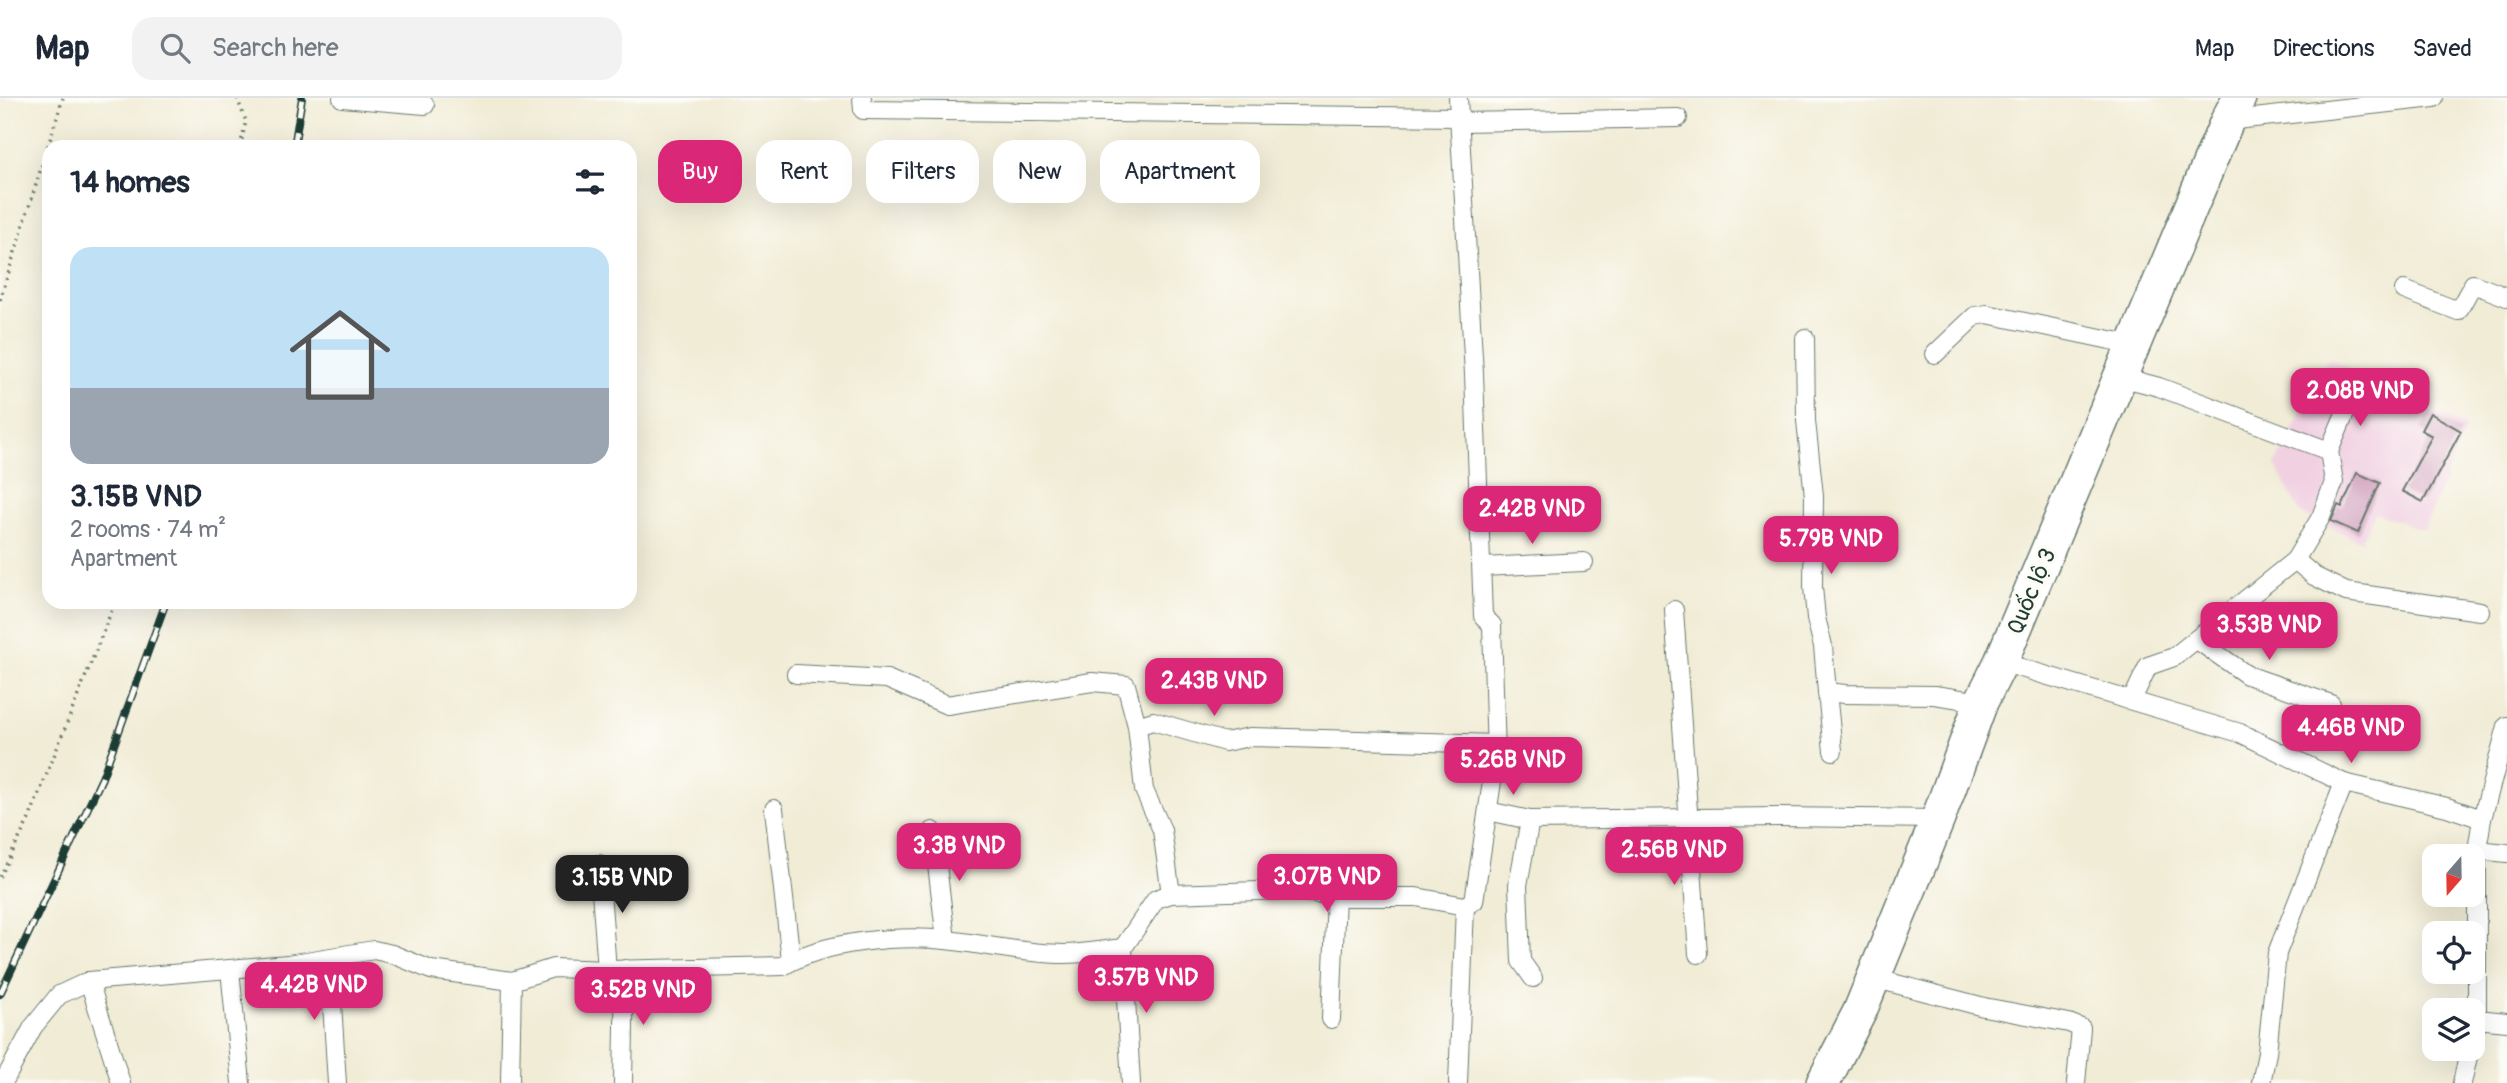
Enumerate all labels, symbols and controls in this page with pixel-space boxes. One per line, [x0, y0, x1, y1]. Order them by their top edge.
search box [132, 17, 622, 80]
text: Map [35, 28, 90, 69]
icon: search [156, 29, 194, 67]
text: Search here [212, 32, 339, 64]
text: Map [2195, 34, 2235, 63]
text: Directions [2273, 34, 2374, 63]
text: Saved [2412, 34, 2472, 63]
chip: Buy [658, 140, 742, 203]
chip: Rent [756, 140, 852, 203]
chip: Filters [866, 140, 979, 203]
chip: New [993, 140, 1086, 203]
chip: Apartment [1100, 140, 1260, 203]
icon: filters [571, 163, 609, 201]
text: 14 homes [70, 164, 190, 201]
icon: home [277, 292, 403, 418]
pin: 2.08B VND [2280, 368, 2440, 428]
text: 2.08B VND [2307, 376, 2413, 405]
text: 3.15B VND [70, 478, 202, 515]
pin: 2.42B VND [1452, 486, 1612, 546]
text: 2.42B VND [1479, 494, 1585, 523]
text: 2 rooms · 74 m² [70, 515, 226, 544]
pin: 5.79B VND [1751, 517, 1911, 576]
text: 5.79B VND [1779, 524, 1883, 553]
text: Apartment [70, 544, 177, 573]
street label: Quốc lộ 3 [2000, 544, 2063, 639]
pin: 3.53B VND [2189, 602, 2349, 662]
text: 3.53B VND [2217, 610, 2321, 639]
pin: 2.43B VND [1134, 658, 1294, 718]
text: 2.43B VND [1161, 666, 1267, 695]
pin: 4.46B VND [2271, 706, 2431, 765]
text: 4.46B VND [2298, 713, 2404, 742]
pin: 5.26B VND [1433, 738, 1593, 797]
text: 5.26B VND [1460, 745, 1566, 774]
pin: 3.3B VND [887, 824, 1031, 883]
pin: 2.56B VND [1594, 828, 1754, 887]
text: 3.3B VND [913, 831, 1005, 860]
text: 2.56B VND [1621, 835, 1727, 864]
north arrow [2422, 844, 2485, 906]
map controls [2422, 844, 2485, 1061]
pin: 3.07B VND [1247, 854, 1407, 914]
pin: 3.15B VND [542, 856, 702, 915]
text: 3.07B VND [1273, 862, 1381, 891]
text: 3.15B VND [571, 863, 673, 892]
button: locate [2422, 921, 2485, 984]
pin: 3.57B VND [1066, 956, 1226, 1015]
pin: 4.42B VND [234, 962, 394, 1022]
text: 3.57B VND [1094, 963, 1198, 992]
pin: 3.52B VND [563, 968, 723, 1027]
text: 4.42B VND [261, 970, 367, 999]
text: 3.52B VND [591, 975, 695, 1004]
button: layers [2422, 998, 2485, 1061]

